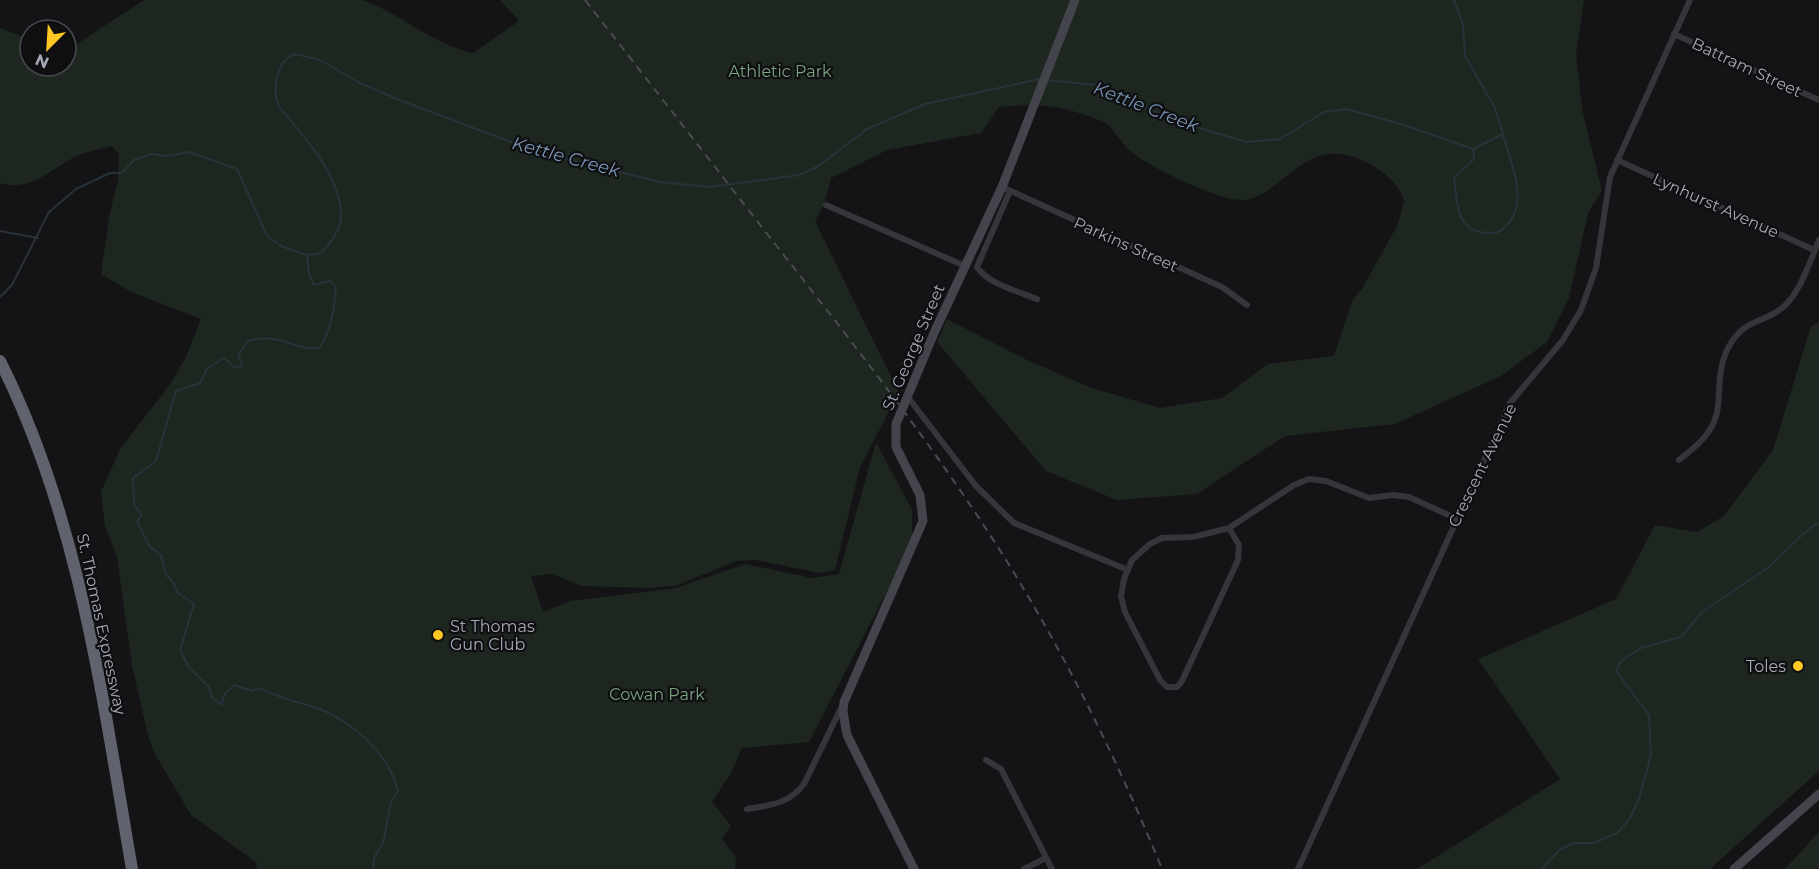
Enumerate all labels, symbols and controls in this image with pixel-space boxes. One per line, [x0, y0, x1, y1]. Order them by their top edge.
north arrow [18, 18, 78, 78]
street label: Battram Street [1689, 34, 1805, 101]
text: N [32, 50, 52, 73]
park label: Athletic Park [728, 62, 832, 81]
water label: Kettle Creek [1090, 77, 1203, 138]
water label: Kettle Creek [510, 132, 623, 182]
street label: Lynhurst Avenue [1650, 169, 1782, 242]
street label: Parkins Street [1071, 213, 1181, 276]
street label: St. George Street [878, 281, 949, 413]
street label: Crescent Avenue [1444, 400, 1521, 530]
street label: St. Thomas Expressway [73, 532, 130, 717]
place label: St Thomas Gun Club [450, 617, 535, 654]
marker: St Thomas Gun Club [431, 628, 445, 642]
place label: Toles [1746, 657, 1786, 676]
marker: Toles [1791, 659, 1805, 673]
park label: Cowan Park [609, 685, 705, 704]

